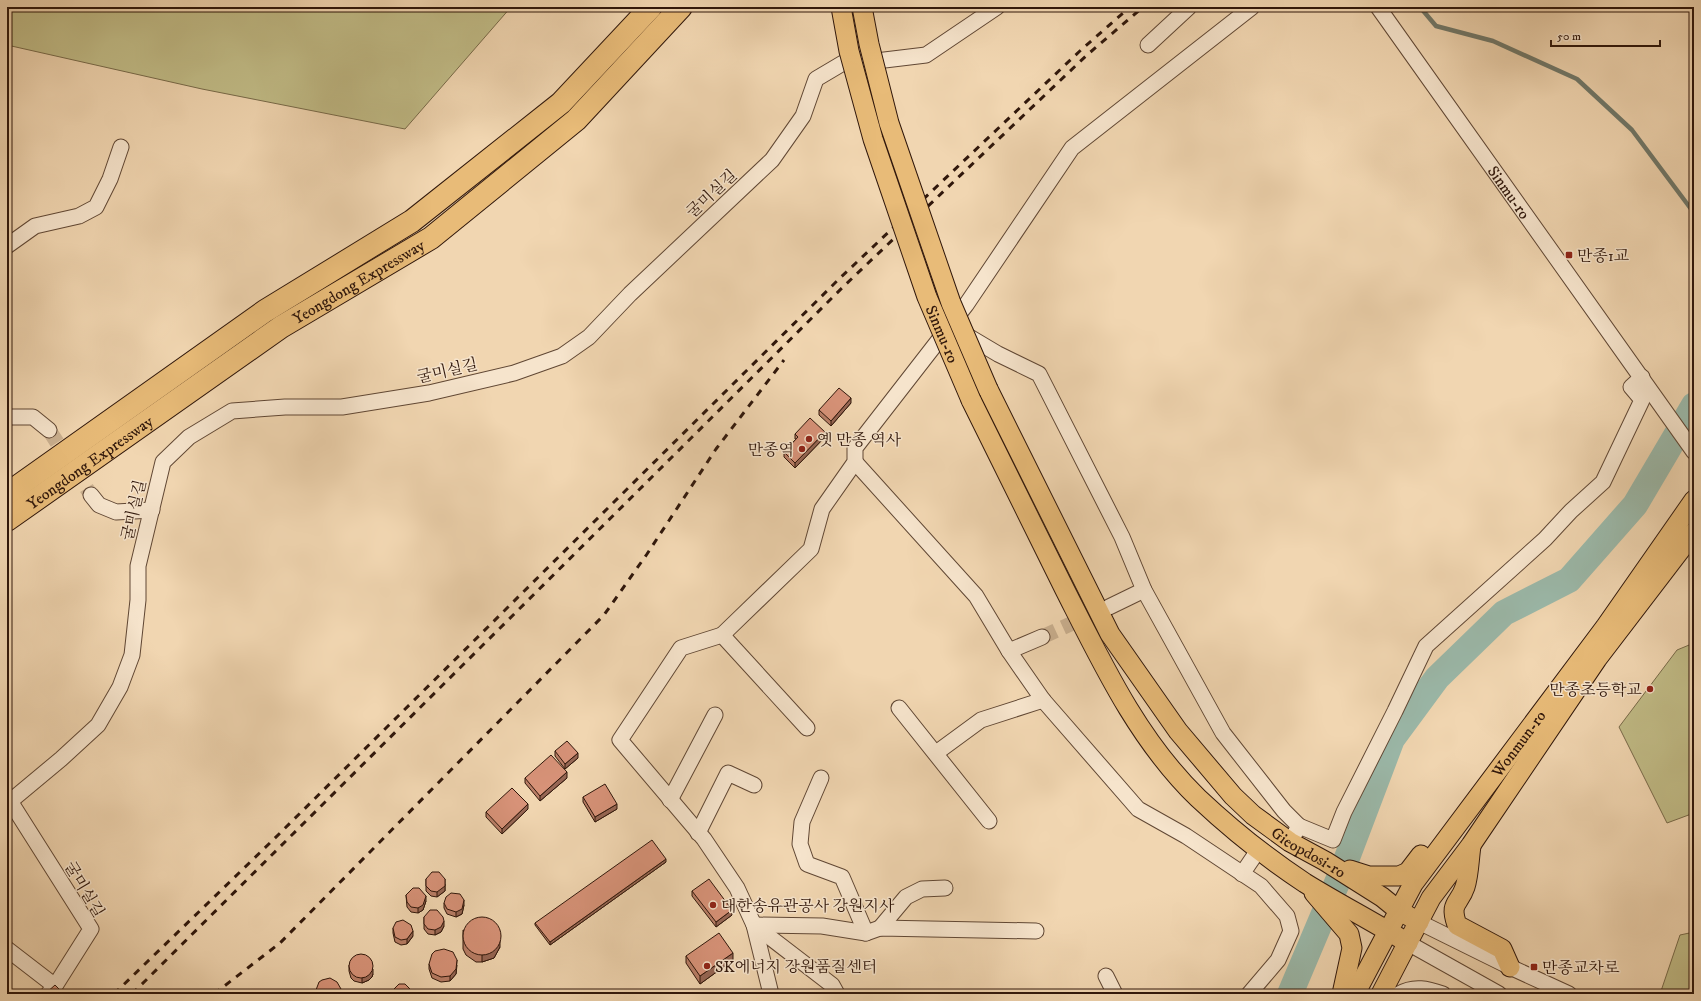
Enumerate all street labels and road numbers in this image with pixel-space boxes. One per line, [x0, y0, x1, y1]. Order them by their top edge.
street label: Sinmu-ro [1483, 162, 1534, 223]
street label: 굴미실길 [682, 165, 741, 222]
street label: Yeongdong Expressway [289, 235, 429, 329]
street label: Sinmu-ro [921, 302, 963, 366]
street label: 굴미실길 [415, 354, 480, 388]
street label: Yeongdong Expressway [23, 411, 158, 514]
street label: 굴미실길 [117, 478, 151, 543]
street label: Wonmun-ro [1487, 706, 1551, 782]
street label: Gieopdosi-ro [1267, 823, 1350, 883]
street label: 굴미실길 [60, 858, 109, 921]

